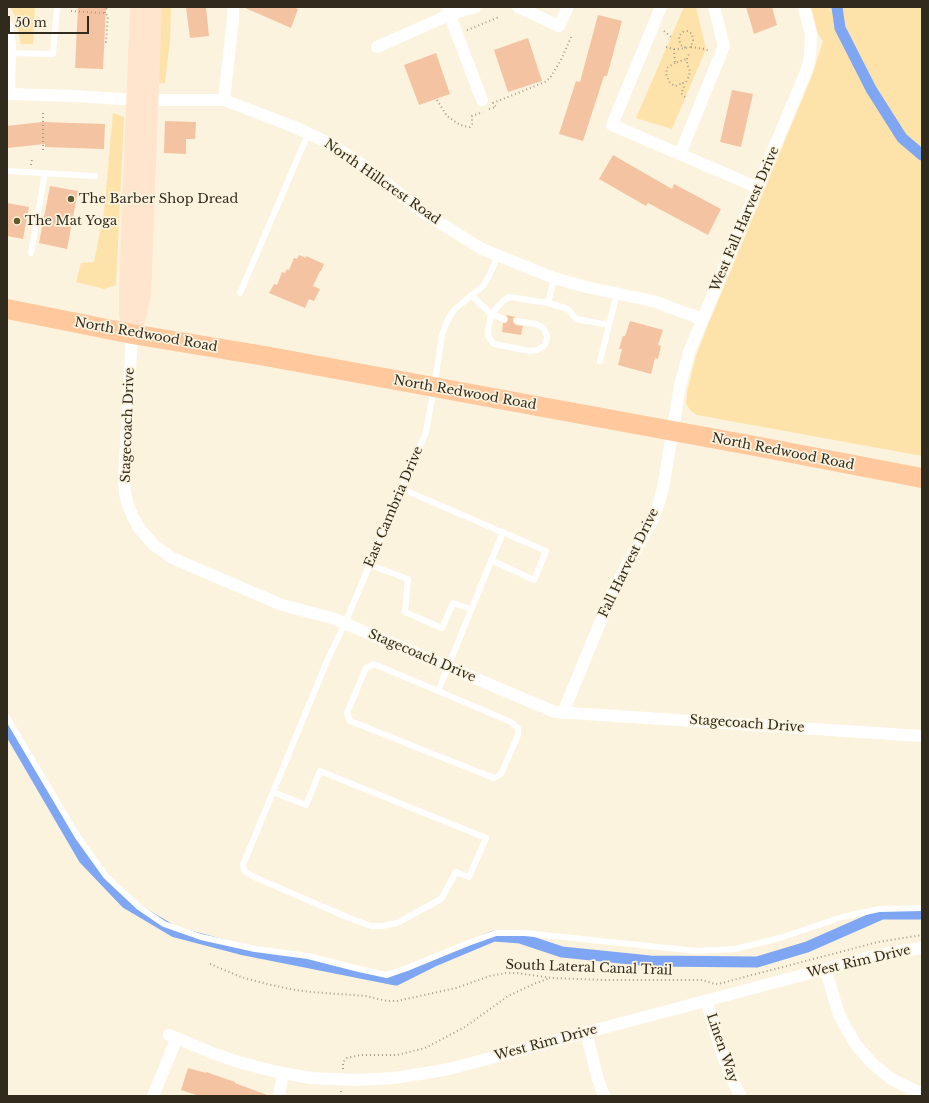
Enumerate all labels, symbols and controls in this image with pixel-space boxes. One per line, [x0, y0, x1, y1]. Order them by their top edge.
scale bar [10, 8, 91, 34]
text: 50 m [15, 15, 47, 30]
street label: North Hillcrest Road [321, 136, 443, 228]
street label: West Fall Harvest Drive [707, 144, 783, 294]
place label: The Barber Shop Dread [79, 191, 238, 207]
marker: The Barber Shop Dread [66, 194, 76, 204]
place label: The Mat Yoga [25, 213, 117, 229]
marker: The Mat Yoga [12, 216, 22, 226]
street label: North Redwood Road [73, 315, 219, 355]
street label: Stagecoach Drive [118, 367, 138, 483]
street label: North Redwood Road [392, 373, 538, 413]
street label: North Redwood Road [710, 431, 856, 473]
street label: East Cambria Drive [361, 444, 427, 570]
street label: Fall Harvest Drive [596, 506, 662, 620]
street label: Stagecoach Drive [366, 626, 478, 686]
street label: Stagecoach Drive [689, 712, 805, 736]
street label: West Rim Drive [806, 943, 912, 981]
street label: South Lateral Canal Trail [505, 957, 673, 979]
street label: Linen Way [703, 1011, 741, 1085]
street label: West Rim Drive [493, 1022, 599, 1064]

